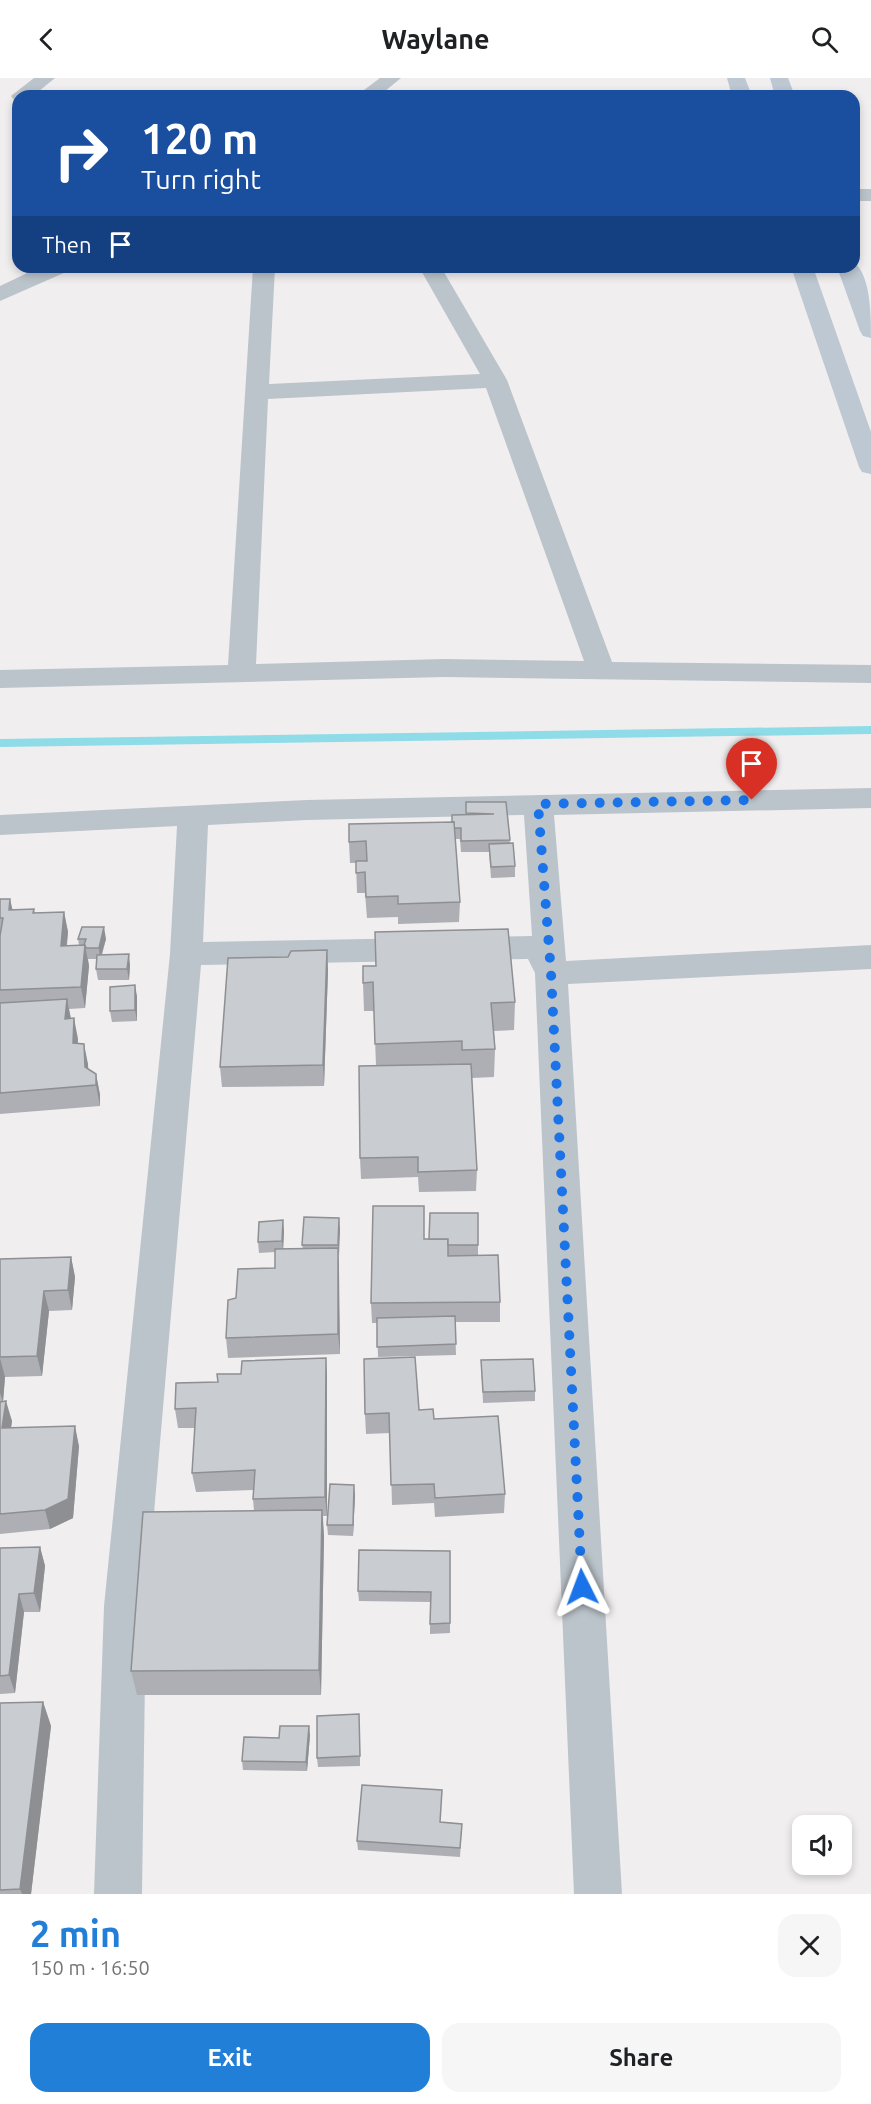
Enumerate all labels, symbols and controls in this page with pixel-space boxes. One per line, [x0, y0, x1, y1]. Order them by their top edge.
icon: back [30, 23, 63, 56]
icon: search [808, 23, 841, 56]
text: Waylane [382, 24, 489, 54]
icon: right [42, 114, 120, 192]
text: 120 m [141, 115, 258, 162]
text: Turn right [141, 164, 261, 194]
icon: arrive [104, 228, 137, 261]
text: Then [42, 232, 92, 257]
pin [726, 738, 777, 800]
icon: arrive [735, 747, 768, 780]
position arrow [550, 1555, 614, 1619]
map controls [792, 1815, 852, 1875]
button: sound [792, 1815, 852, 1875]
text: 2 min [30, 1913, 121, 1954]
button: close [778, 1914, 841, 1977]
text: 150 m · 16:50 [30, 1956, 150, 1979]
button: Exit [30, 2023, 430, 2092]
button: Share [442, 2023, 841, 2092]

